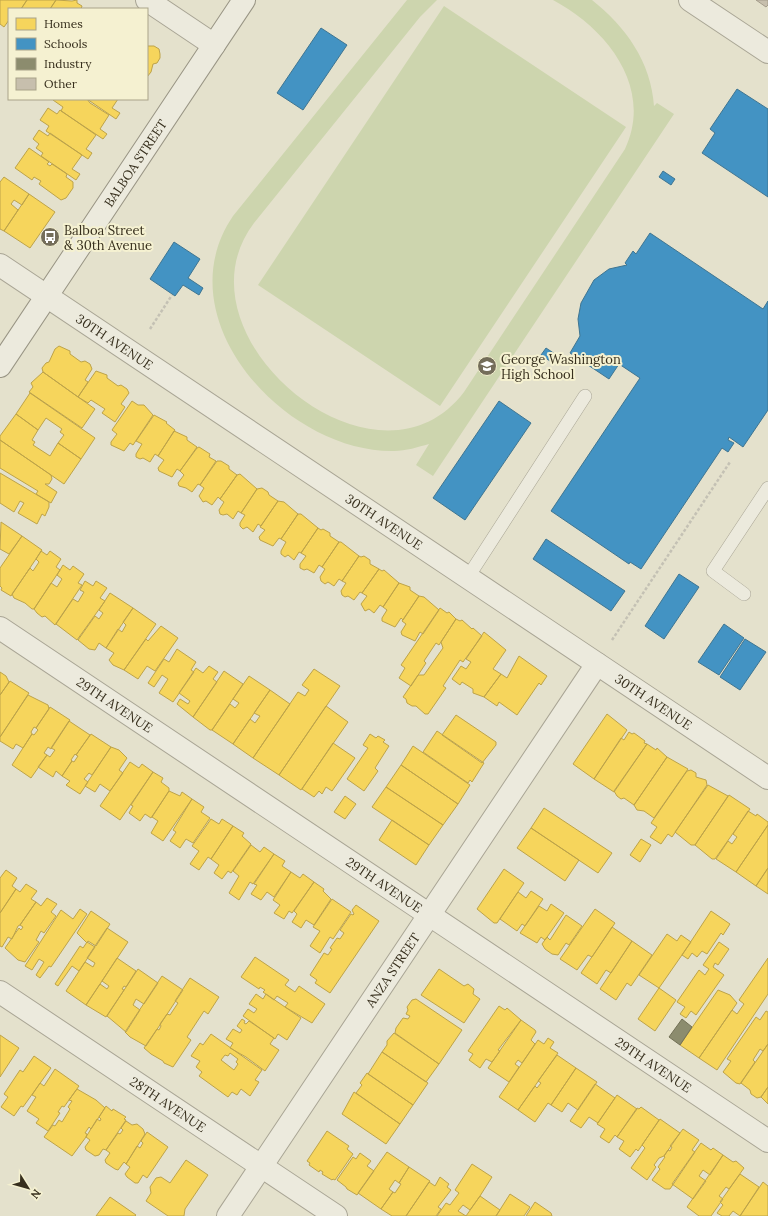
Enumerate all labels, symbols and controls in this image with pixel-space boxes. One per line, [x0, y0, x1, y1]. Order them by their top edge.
legend [8, 8, 148, 100]
text: Homes [44, 16, 83, 31]
text: Schools [44, 36, 88, 51]
text: Industry [44, 56, 92, 71]
text: Other [44, 76, 78, 91]
street label: BALBOA STREET [100, 115, 171, 210]
place label: Balboa Street & 30th Avenue [64, 222, 152, 254]
bus stop icon: Balboa Street & 30th Avenue [39, 226, 61, 248]
street label: 30TH AVENUE [73, 310, 157, 374]
place label: George Washington High School [501, 351, 621, 383]
school or university icon: George Washington High School [476, 355, 498, 377]
street label: 30TH AVENUE [342, 490, 426, 553]
street label: 30TH AVENUE [612, 670, 695, 733]
street label: 29TH AVENUE [73, 673, 156, 736]
street label: 29TH AVENUE [343, 853, 426, 916]
street label: ANZA STREET [361, 929, 424, 1011]
street label: 29TH AVENUE [612, 1033, 695, 1096]
street label: 28TH AVENUE [127, 1073, 209, 1136]
north arrow [8, 1168, 48, 1208]
text: N [28, 1186, 44, 1202]

